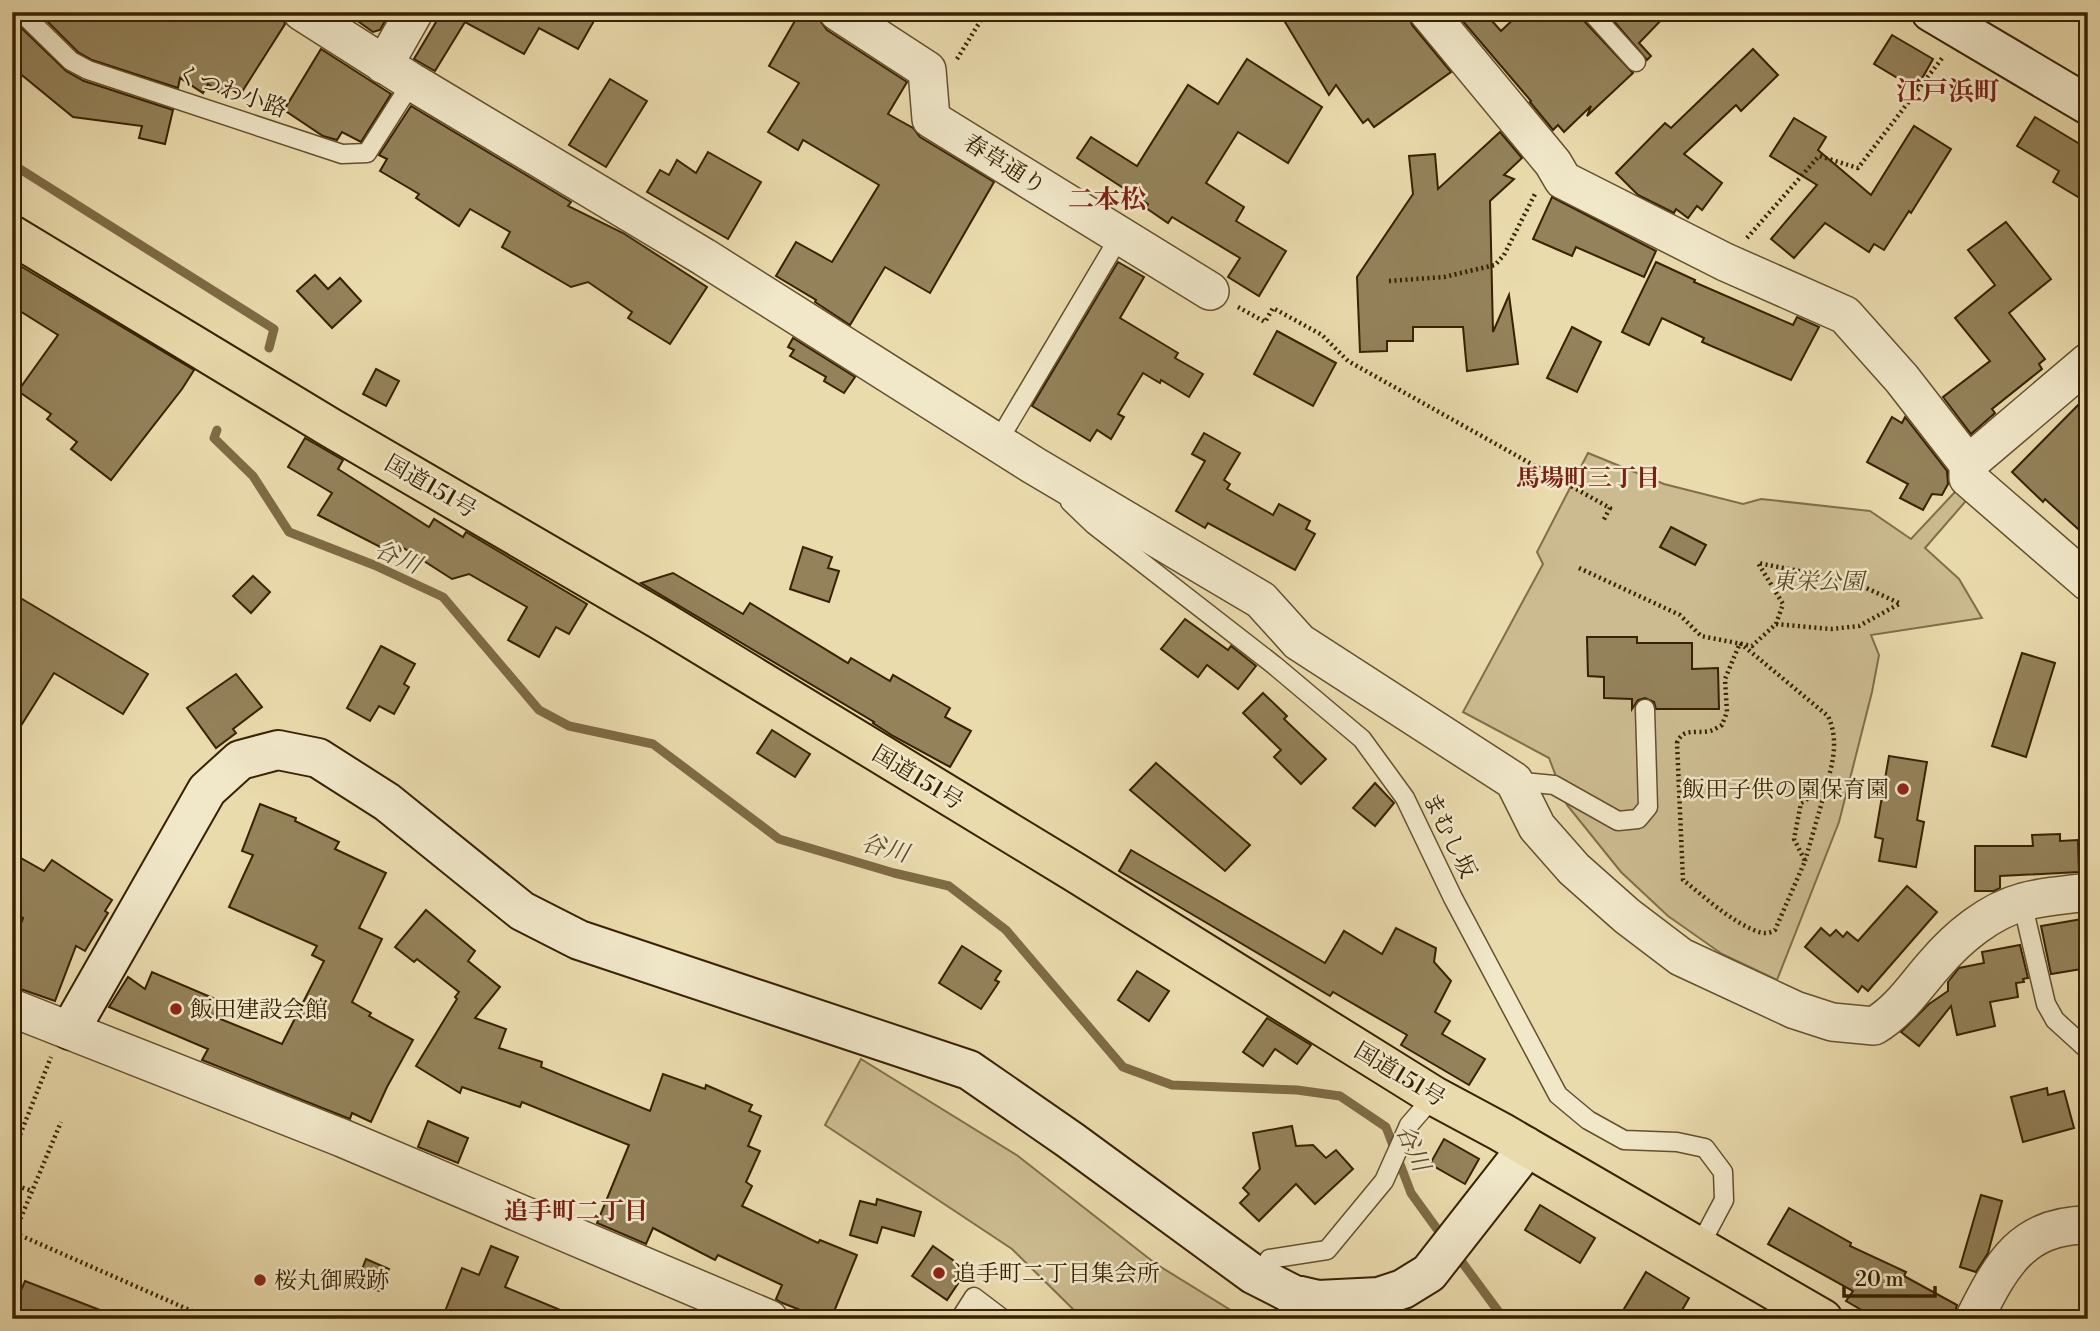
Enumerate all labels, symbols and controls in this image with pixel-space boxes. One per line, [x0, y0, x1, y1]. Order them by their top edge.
street label: くつわ小路 [173, 60, 291, 124]
district label: 江戸浜町 [1896, 76, 2000, 108]
street label: 春草通り [958, 129, 1051, 201]
district label: 二本松 [1068, 184, 1146, 216]
street label: 国道151号 [380, 449, 481, 524]
district label: 馬場町三丁目 [1516, 464, 1660, 494]
water label: 谷川 [370, 535, 428, 582]
park label: 東栄公園 [1772, 568, 1868, 596]
street label: 国道151号 [867, 740, 968, 816]
place label: 飯田子供の園保育園 [1682, 776, 1889, 804]
marker: 飯田子供の園保育園 [1895, 781, 1911, 797]
street label: まむし坂 [1416, 788, 1482, 883]
water label: 谷川 [858, 828, 915, 870]
place label: 飯田建設会館 [190, 996, 328, 1024]
marker: 飯田建設会館 [168, 1001, 184, 1017]
street label: 国道151号 [1349, 1037, 1450, 1113]
water label: 谷川 [1389, 1120, 1437, 1179]
district label: 追手町二丁目 [504, 1197, 648, 1227]
scale bar [1844, 1254, 1936, 1298]
place label: 追手町二丁目集会所 [953, 1260, 1160, 1288]
marker: 追手町二丁目集会所 [931, 1265, 947, 1281]
place label: 桜丸御殿跡 [274, 1267, 389, 1295]
text: 20 m [1855, 1267, 1904, 1293]
marker: 桜丸御殿跡 [252, 1272, 268, 1288]

